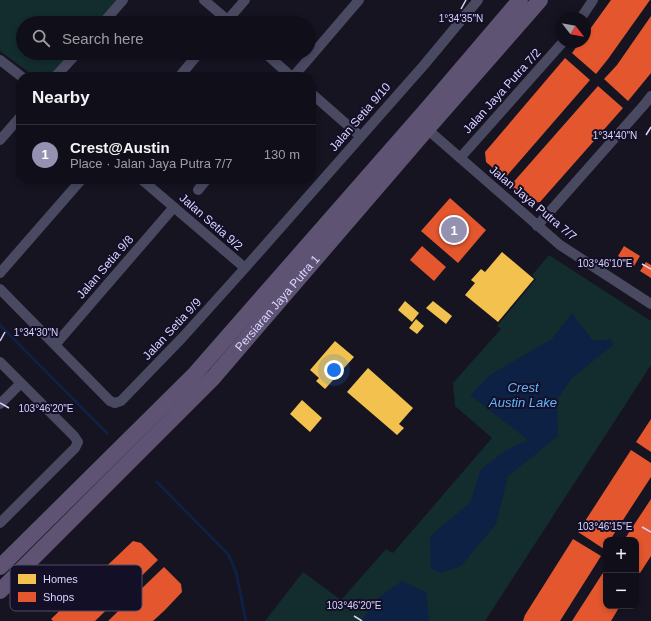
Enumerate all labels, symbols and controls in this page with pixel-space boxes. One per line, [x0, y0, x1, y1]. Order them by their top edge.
north arrow [555, 12, 591, 48]
text: 1°34'35"N [439, 13, 483, 24]
search box [16, 16, 316, 60]
icon: search [30, 27, 52, 49]
text: Search here [62, 30, 144, 47]
street label: Jalan Jaya Putra 7/2 [460, 45, 544, 136]
street label: Jalan Setia 9/10 [326, 80, 394, 154]
text: Nearby [32, 88, 90, 107]
text: 1°34'40"N [593, 130, 637, 141]
text: Crest@Austin [70, 139, 170, 156]
text: 1 [41, 147, 49, 162]
text: 130 m [264, 147, 300, 162]
text: Place · Jalan Jaya Putra 7/7 [70, 156, 233, 171]
street label: Jalan Jaya Putra 7/7 [487, 162, 580, 244]
street label: Jalan Setia 9/2 [176, 191, 246, 254]
pin: 1 [441, 215, 467, 245]
street label: Jalan Setia 9/8 [74, 232, 137, 302]
street label: Persiaran Jaya Putra 1 [232, 252, 323, 354]
text: 103°46'10"E [577, 258, 633, 269]
street label: Jalan Setia 9/9 [140, 295, 204, 363]
text: 1°34'30"N [14, 327, 58, 338]
your location [324, 360, 344, 380]
water label: Crest Austin Lake [488, 380, 557, 410]
text: 103°46'20"E [18, 403, 74, 414]
text: 103°46'15"E [577, 521, 633, 532]
map controls [603, 537, 639, 609]
button: + [603, 537, 639, 573]
legend [10, 565, 142, 611]
text: Homes [43, 573, 78, 585]
button: − [603, 573, 639, 609]
text: Shops [43, 591, 75, 603]
text: 103°46'20"E [326, 600, 382, 611]

